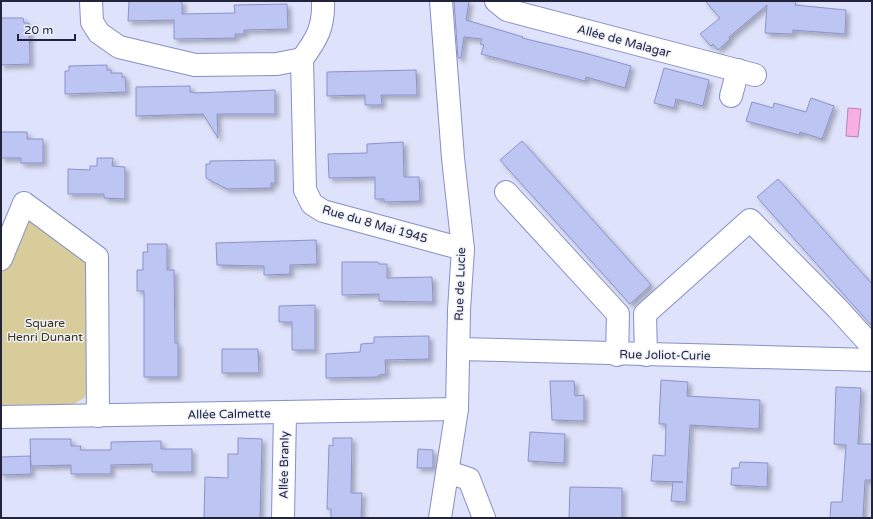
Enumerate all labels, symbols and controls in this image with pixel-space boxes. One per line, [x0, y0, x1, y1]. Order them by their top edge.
scale bar [18, 16, 75, 42]
street label: Allée de Malagar [576, 22, 673, 60]
text: 20 m [24, 23, 53, 37]
street label: Rue du 8 Mai 1945 [321, 202, 429, 246]
street label: Rue de Lucie [452, 247, 468, 321]
park label: Square Henri Dunant [7, 316, 83, 344]
street label: Rue Joliot-Curie [619, 347, 711, 363]
street label: Allée Calmette [187, 406, 271, 422]
street label: Allée Branly [276, 430, 292, 499]

